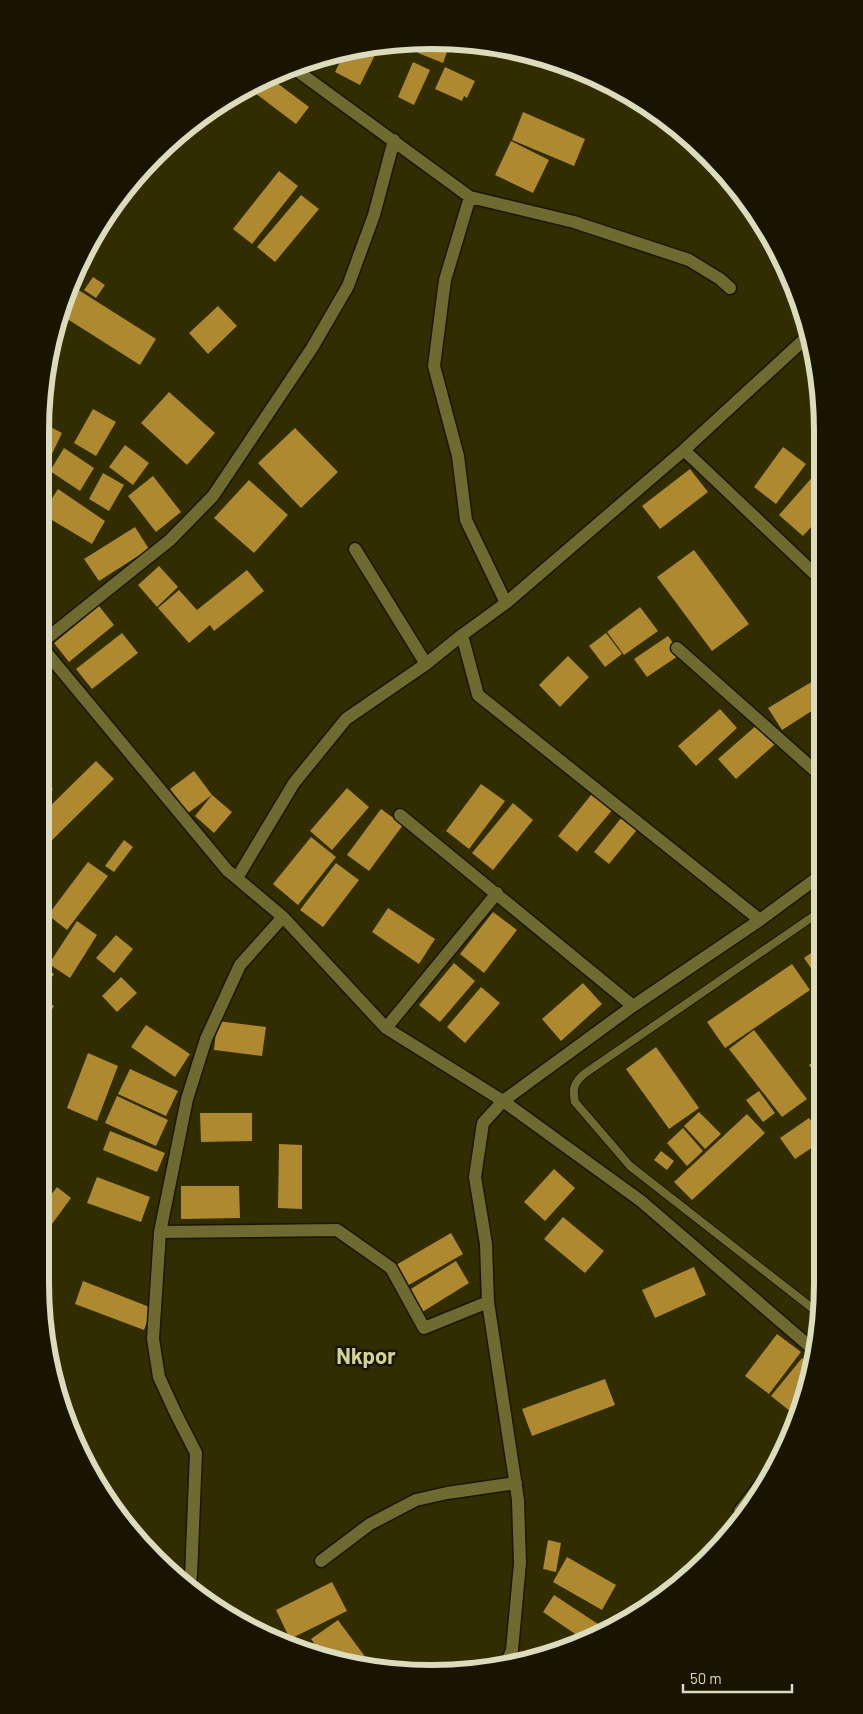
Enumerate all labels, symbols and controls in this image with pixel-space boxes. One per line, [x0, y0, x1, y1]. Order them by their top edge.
district label: Nkpor [336, 1342, 396, 1368]
scale bar [683, 1662, 792, 1694]
text: 50 m [690, 1669, 722, 1687]

